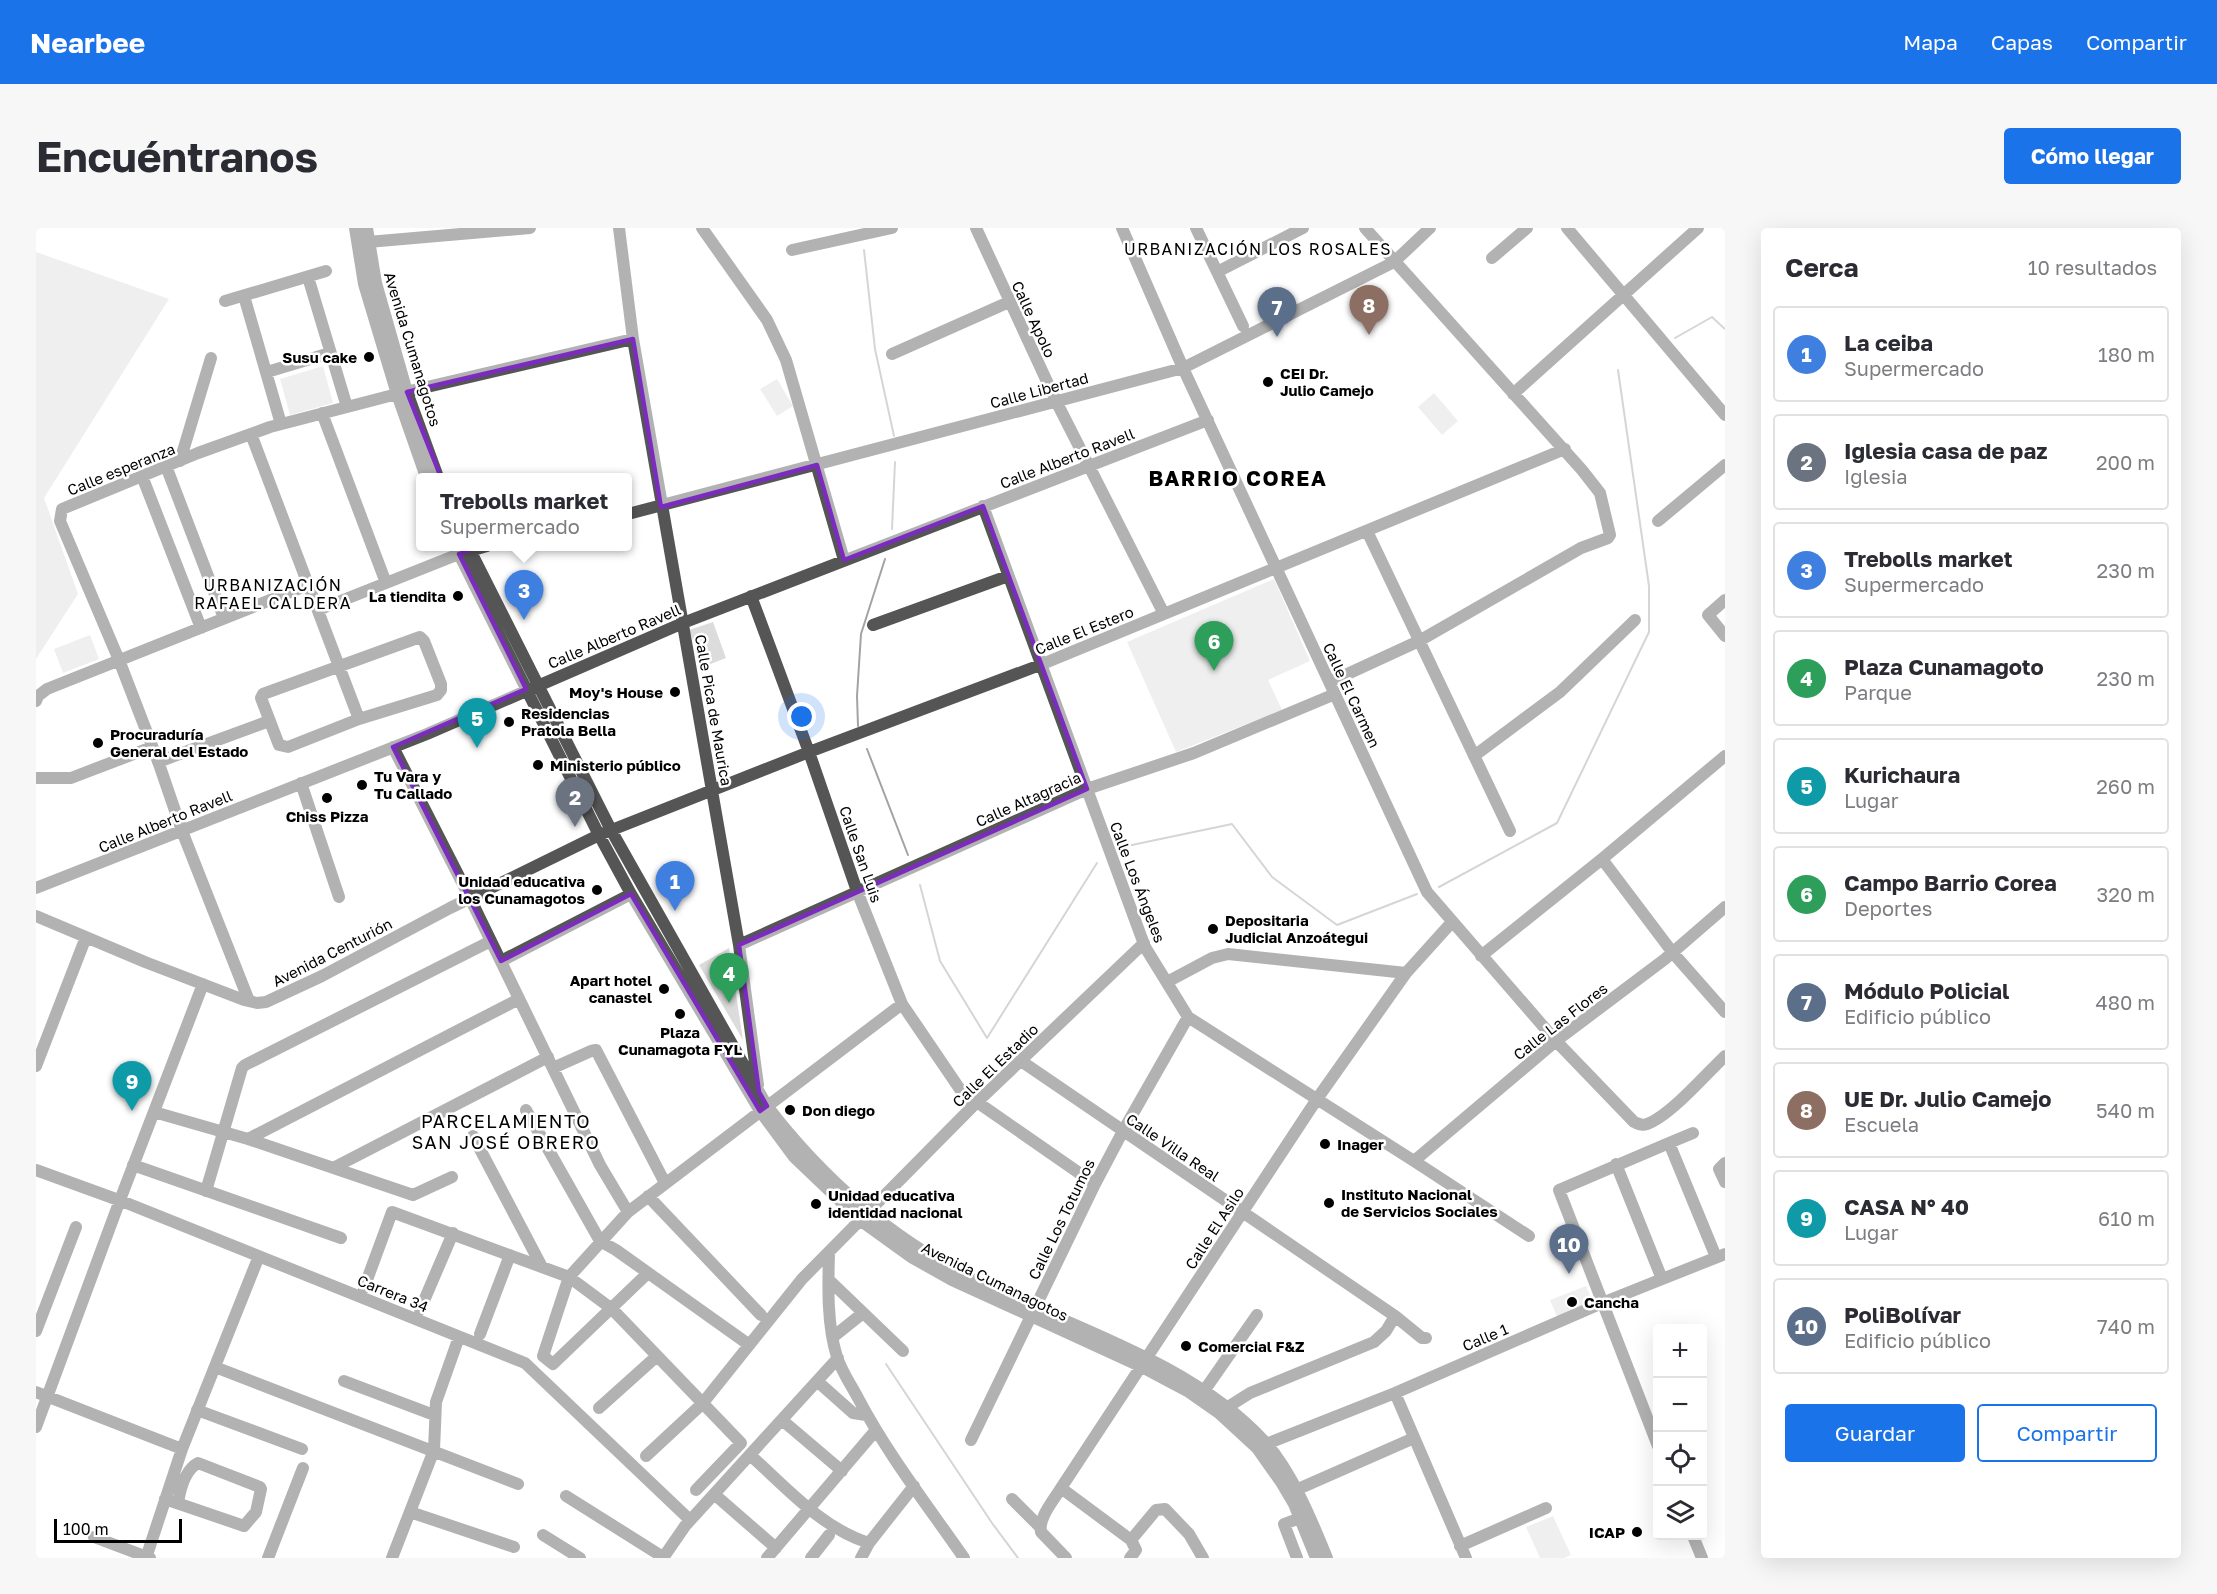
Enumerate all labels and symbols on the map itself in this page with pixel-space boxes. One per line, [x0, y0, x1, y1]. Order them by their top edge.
district label: URBANIZACIÓN LOS ROSALES [1124, 239, 1392, 259]
street label: Avenida Cumanagotos [381, 270, 445, 428]
street label: Calle Apolo [1008, 278, 1060, 360]
pin: 8 [1350, 285, 1388, 335]
pin: 7 [1258, 288, 1296, 337]
place label: Susu cake [282, 348, 357, 366]
marker: Susu cake [362, 350, 376, 364]
place label: CEI Dr. Julio Camejo [1280, 364, 1374, 399]
street label: Calle Libertad [988, 368, 1090, 412]
marker: CEI Dr. Julio Camejo [1261, 375, 1275, 389]
street label: Calle Alberto Ravell [997, 424, 1137, 492]
street label: Calle esperanza [64, 439, 178, 499]
district label: BARRIO COREA [1149, 465, 1327, 491]
pin: 3 [504, 570, 544, 620]
district label: URBANIZACIÓN RAFAEL CALDERA [194, 575, 352, 613]
place label: La tiendita [369, 587, 446, 605]
marker: La tiendita [451, 589, 465, 603]
street label: Calle Alberto Ravell [545, 600, 683, 672]
street label: Calle El Estero [1032, 602, 1136, 658]
pin: 6 [1194, 622, 1234, 671]
street label: Calle Pica de Maurica [692, 633, 736, 787]
street label: Calle El Carmen [1320, 640, 1384, 750]
place label: Moy's House [569, 683, 663, 701]
marker: Moy's House [668, 685, 682, 699]
pin: 5 [458, 698, 496, 748]
your location [787, 702, 816, 731]
place label: Residencias Pratola Bella [521, 704, 616, 739]
marker: Residencias Pratola Bella [502, 715, 516, 729]
place label: Procuraduría General del Estado [110, 725, 248, 760]
marker: Procuraduría General del Estado [91, 736, 105, 750]
place label: Ministerio público [550, 756, 681, 774]
marker: Ministerio público [531, 758, 545, 772]
place label: Tu Vara y Tu Callado [374, 767, 452, 802]
street label: Calle Altagracia [973, 768, 1083, 830]
marker: Tu Vara y Tu Callado [355, 778, 369, 792]
pin: 2 [556, 778, 594, 827]
street label: Calle Alberto Ravell [96, 786, 235, 856]
marker: Chiss Pizza [320, 791, 334, 805]
street label: Calle San Luis [836, 803, 886, 905]
place label: Chiss Pizza [286, 807, 369, 825]
street label: Calle Los Ángeles [1107, 819, 1169, 945]
pin: 1 [656, 862, 694, 911]
place label: Unidad educativa los Cunamagotos [458, 872, 585, 907]
marker: Unidad educativa los Cunamagotos [590, 883, 604, 897]
place label: Depositaria Judicial Anzoátegui [1225, 911, 1368, 946]
street label: Avenida Centurión [269, 914, 395, 990]
marker: Depositaria Judicial Anzoátegui [1206, 922, 1220, 936]
pin: 4 [710, 954, 748, 1003]
place label: Apart hotel canastel [570, 971, 652, 1006]
street label: Calle Las Flores [1509, 979, 1611, 1063]
marker: Apart hotel canastel [657, 982, 671, 996]
marker: Plaza Cunamagota FYL [673, 1007, 687, 1021]
street label: Calle El Estadio [948, 1020, 1042, 1110]
place label: Plaza Cunamagota FYL [618, 1023, 742, 1058]
pin: 9 [112, 1062, 152, 1111]
place label: Don diego [802, 1101, 875, 1119]
marker: Don diego [783, 1103, 797, 1117]
street label: Calle Villa Real [1123, 1109, 1223, 1185]
district label: PARCELAMIENTO SAN JOSÉ OBRERO [412, 1110, 600, 1153]
place label: Inager [1337, 1135, 1384, 1153]
marker: Inager [1318, 1137, 1332, 1151]
street label: Calle Los Totumos [1024, 1156, 1098, 1282]
street label: Calle El Asilo [1181, 1184, 1247, 1272]
place label: Instituto Nacional de Servicios Sociales [1341, 1185, 1498, 1220]
place label: Unidad educativa identidad nacional [828, 1186, 963, 1221]
marker: Instituto Nacional de Servicios Sociales [1322, 1196, 1336, 1210]
marker: Unidad educativa identidad nacional [809, 1197, 823, 1211]
pin: 10 [1550, 1224, 1588, 1274]
street label: Avenida Cumanagotos [919, 1238, 1071, 1324]
street label: Carrera 34 [355, 1271, 431, 1315]
place label: Cancha [1584, 1293, 1639, 1311]
marker: Cancha [1565, 1295, 1579, 1309]
street label: Calle 1 [1459, 1319, 1511, 1355]
place label: Comercial F&Z [1198, 1337, 1305, 1355]
marker: Comercial F&Z [1179, 1339, 1193, 1353]
scale bar [54, 1516, 182, 1544]
place label: ICAP [1589, 1523, 1625, 1541]
marker: ICAP [1630, 1525, 1644, 1539]

